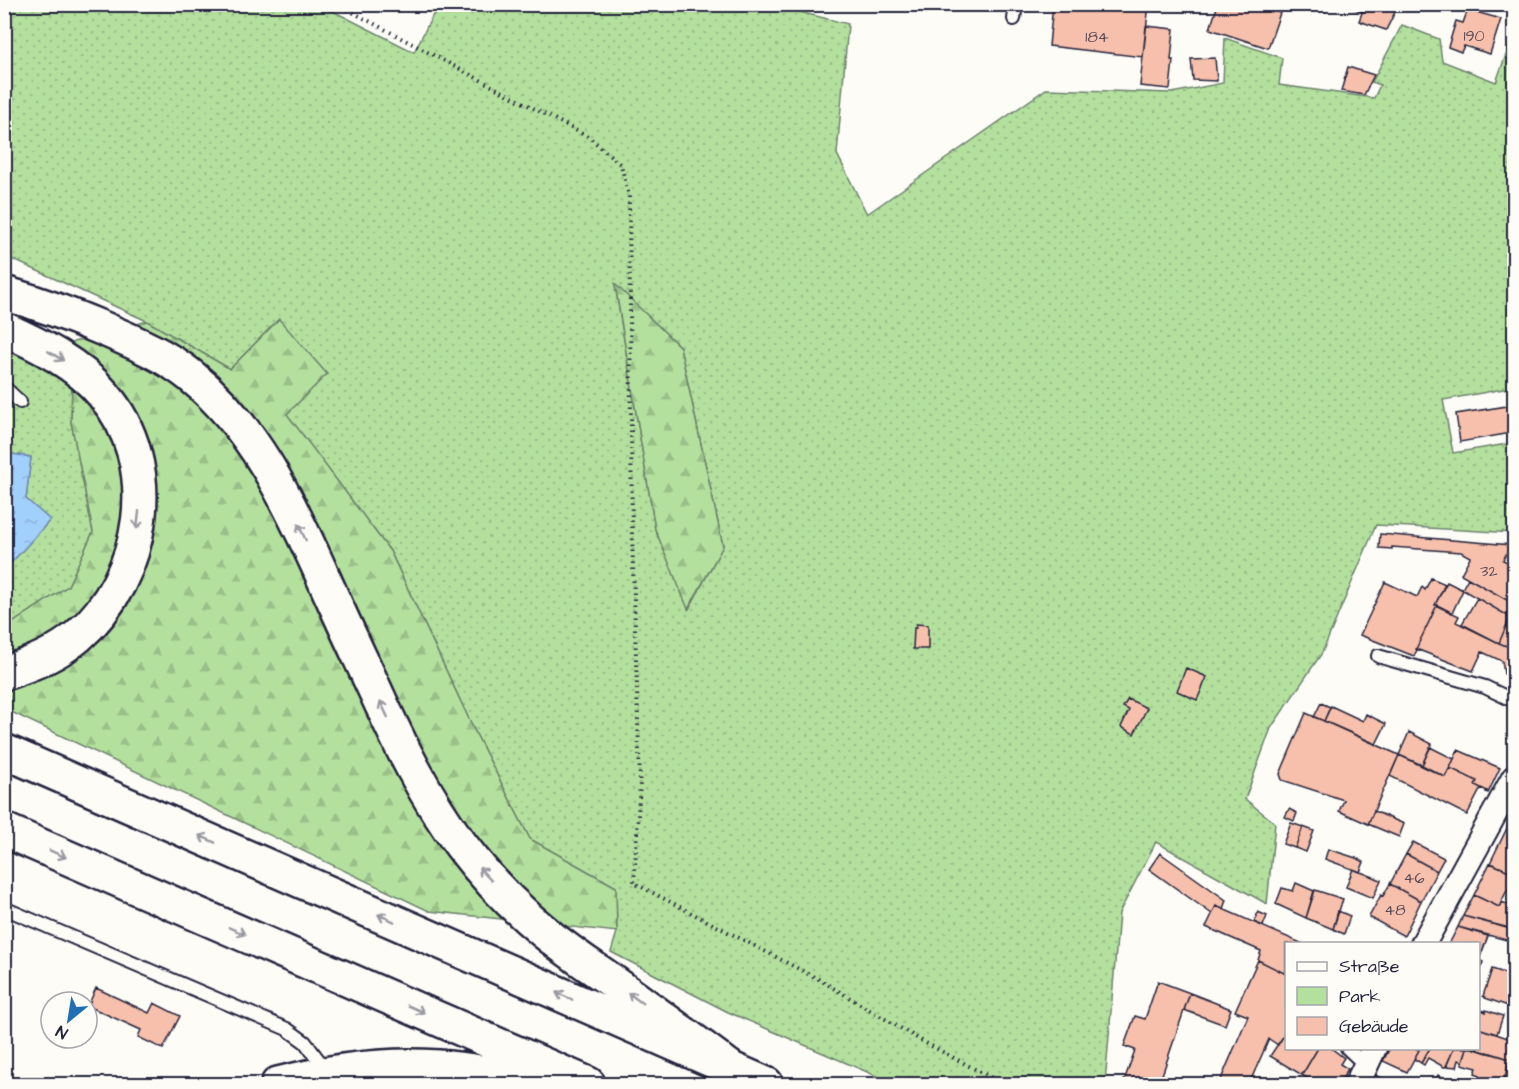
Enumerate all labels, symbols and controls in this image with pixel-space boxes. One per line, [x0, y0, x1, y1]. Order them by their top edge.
house number: 190 [1463, 25, 1485, 47]
house number: 184 [1085, 26, 1109, 48]
one-way arrow [47, 351, 64, 363]
one-way arrow [132, 509, 143, 529]
one-way arrow [296, 523, 308, 541]
house number: 32 [1480, 560, 1498, 582]
one-way arrow [377, 700, 389, 718]
one-way arrow [198, 833, 216, 844]
one-way arrow [49, 848, 67, 860]
one-way arrow [478, 867, 493, 882]
house number: 46 [1404, 867, 1424, 889]
house number: 48 [1384, 899, 1406, 921]
one-way arrow [377, 912, 395, 923]
one-way arrow [228, 927, 246, 938]
legend [1285, 942, 1480, 1050]
text: Straße [1339, 954, 1400, 979]
text: Park [1339, 984, 1381, 1009]
north arrow [39, 990, 99, 1050]
one-way arrow [556, 990, 574, 1001]
one-way arrow [628, 992, 644, 1004]
one-way arrow [406, 1004, 424, 1015]
text: Gebäude [1339, 1014, 1409, 1039]
text: N [52, 1020, 72, 1044]

